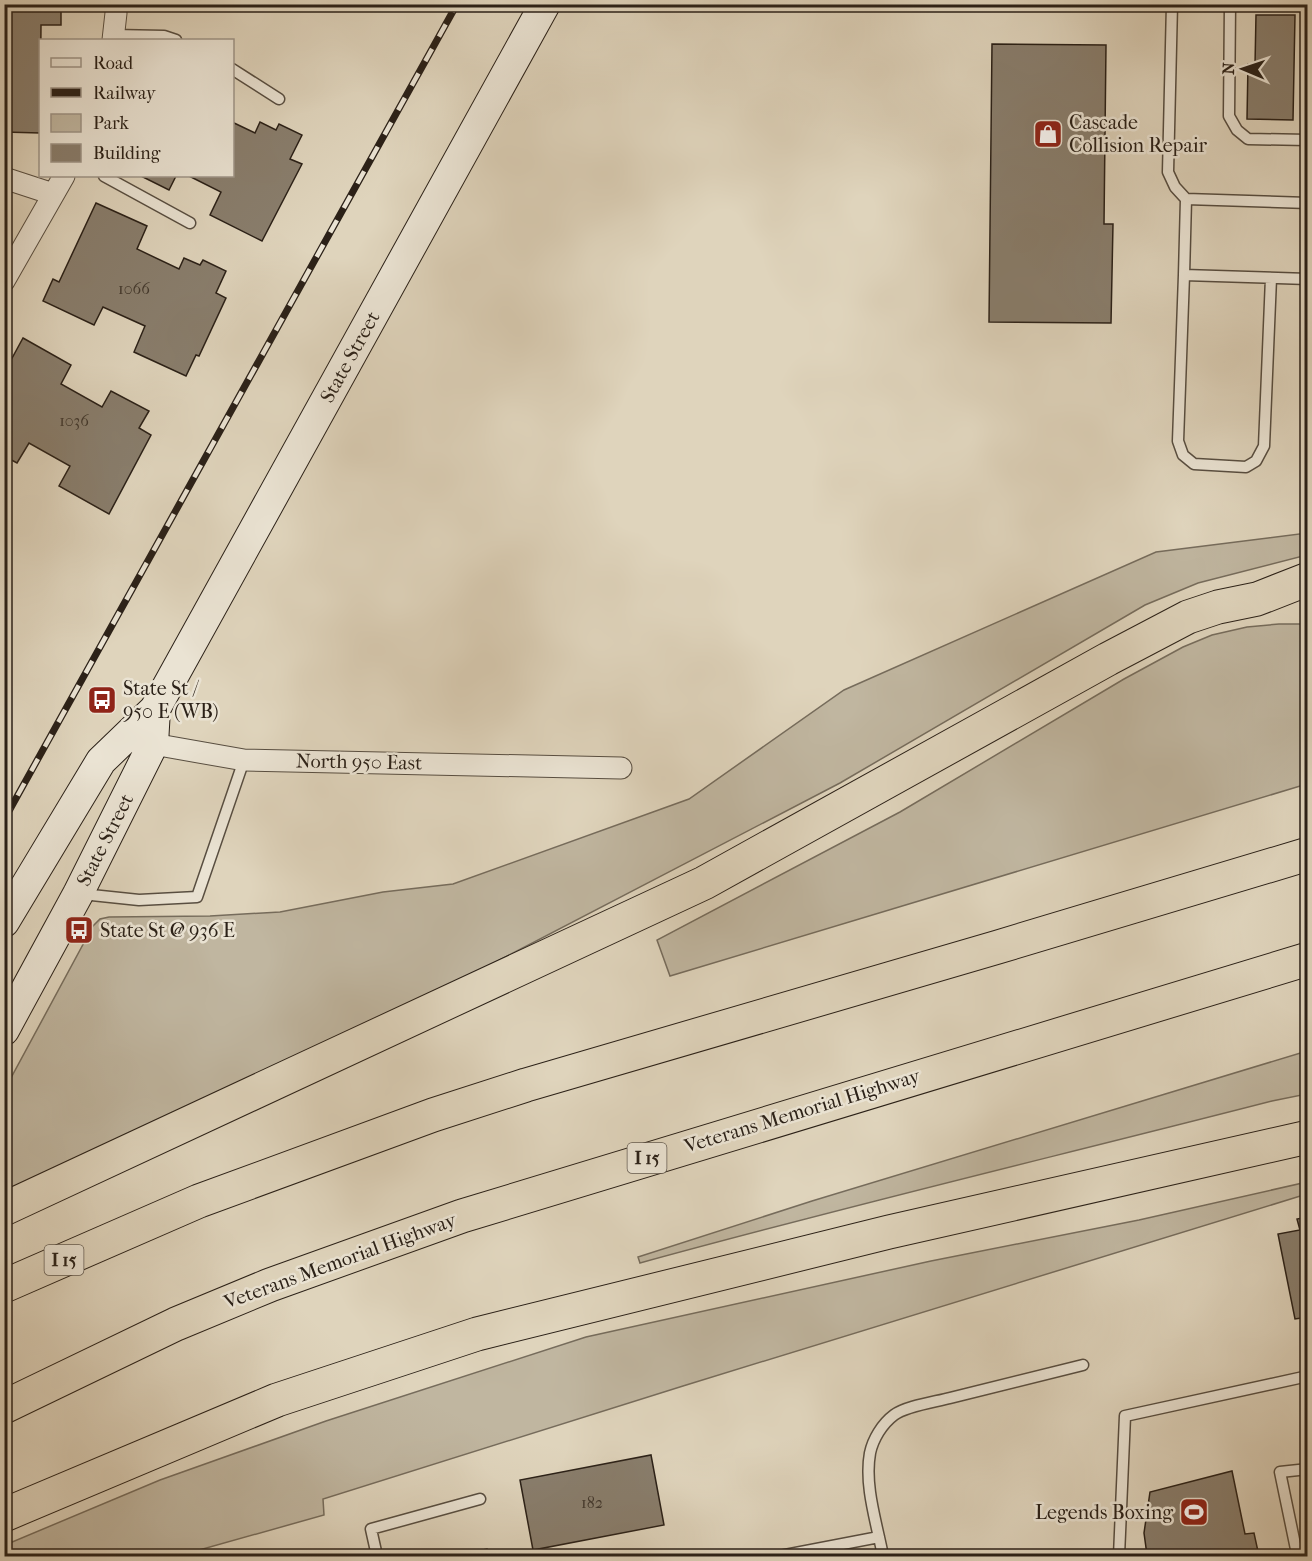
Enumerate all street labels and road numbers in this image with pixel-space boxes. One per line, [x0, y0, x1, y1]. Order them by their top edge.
street label: State Street [316, 307, 384, 407]
street label: North 950 East [296, 749, 422, 775]
street label: State Street [72, 790, 138, 890]
street label: Veterans Memorial Highway [680, 1064, 924, 1158]
road number: I 15 [628, 1143, 666, 1173]
street label: Veterans Memorial Highway [220, 1208, 460, 1314]
road number: I 15 [44, 1245, 84, 1275]

